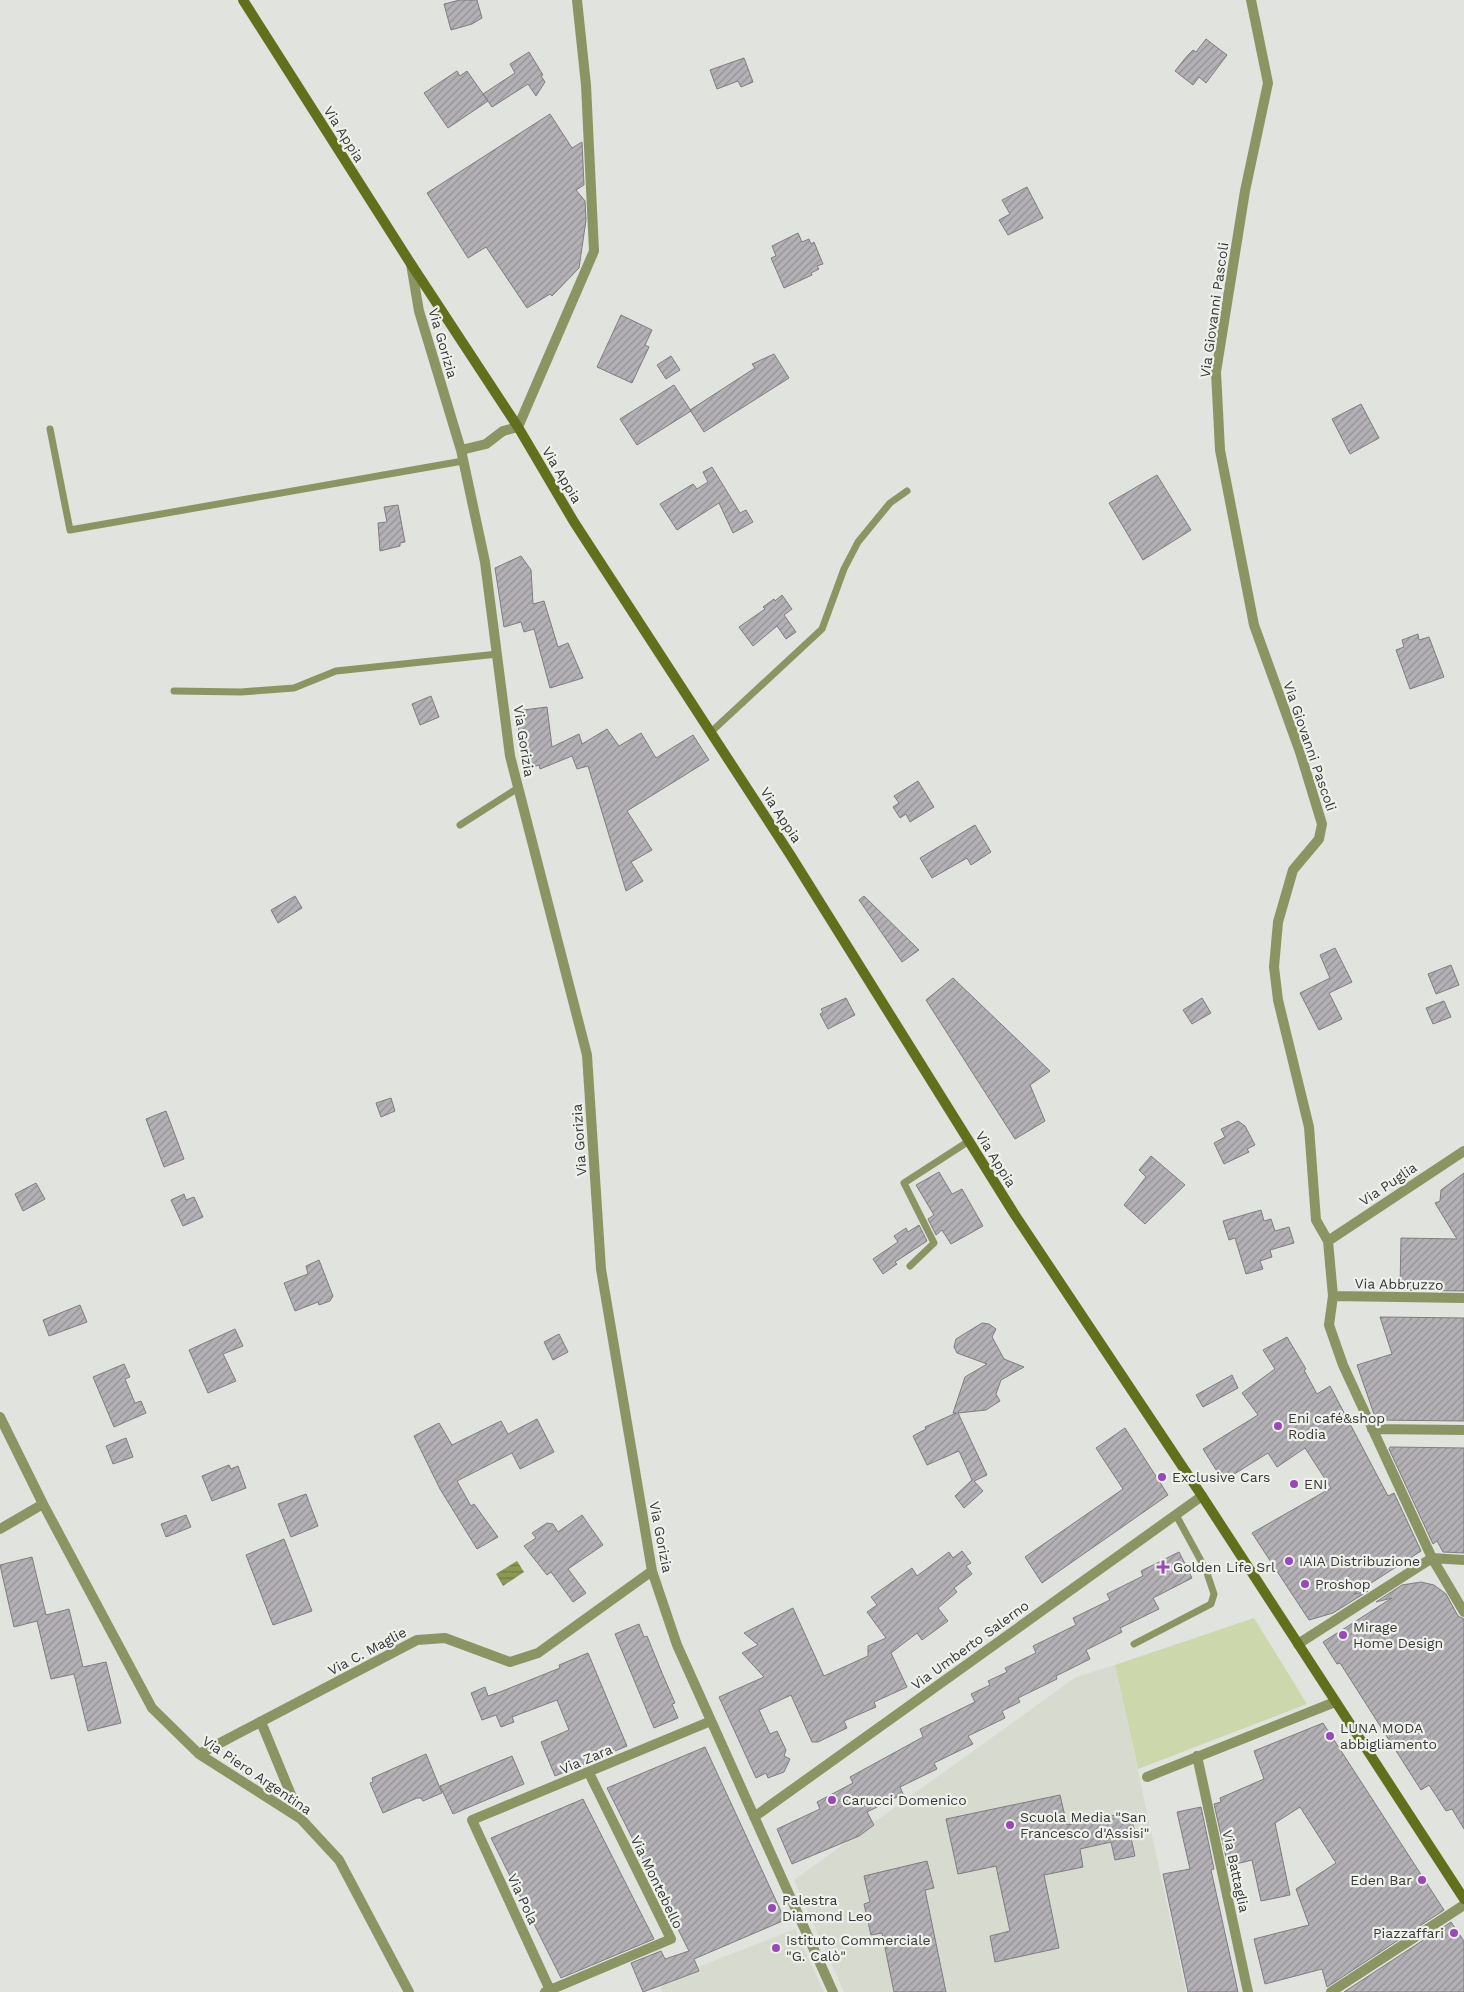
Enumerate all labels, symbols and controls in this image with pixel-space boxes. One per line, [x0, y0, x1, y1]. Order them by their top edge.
street label: Via Appia [321, 103, 368, 165]
street label: Via Giovanni Pascoli [1197, 241, 1231, 379]
street label: Via Gorizia [425, 306, 461, 380]
street label: Via Appia [539, 444, 585, 506]
street label: Via Giovanni Pascoli [1280, 679, 1340, 813]
street label: Via Gorizia [510, 704, 538, 778]
street label: Via Appia [757, 784, 805, 846]
street label: Via Gorizia [568, 1103, 590, 1177]
street label: Via Appia [973, 1128, 1020, 1190]
street label: Via Puglia [1356, 1159, 1420, 1209]
street label: Via Abbruzzo [1354, 1275, 1444, 1293]
place label: Eni café&shop Rodia [1288, 1410, 1385, 1442]
marker: Eni café&shop Rodia [1272, 1420, 1284, 1432]
place label: Exclusive Cars [1172, 1469, 1270, 1485]
marker: Exclusive Cars [1156, 1471, 1168, 1483]
place label: ENI [1304, 1476, 1327, 1492]
marker: ENI [1288, 1478, 1300, 1490]
street label: Via Gorizia [646, 1500, 676, 1574]
place label: IAIA Distribuzione [1299, 1553, 1420, 1569]
marker: IAIA Distribuzione [1283, 1555, 1295, 1567]
place label: Golden Life Srl [1173, 1559, 1276, 1575]
marker: Golden Life Srl [1157, 1561, 1169, 1573]
place label: Proshop [1315, 1576, 1371, 1592]
marker: Proshop [1299, 1578, 1311, 1590]
street label: Via Umberto Salerno [908, 1597, 1032, 1693]
place label: Mirage Home Design [1353, 1619, 1443, 1651]
street label: Via C. Maglie [325, 1624, 409, 1678]
marker: Mirage Home Design [1337, 1629, 1349, 1641]
place label: LUNA MODA abbigliamento [1340, 1720, 1437, 1752]
marker: LUNA MODA abbigliamento [1324, 1730, 1336, 1742]
street label: Via Piero Argentina [199, 1732, 315, 1818]
street label: Via Zara [557, 1741, 615, 1777]
place label: Carucci Domenico [842, 1792, 967, 1808]
marker: Carucci Domenico [826, 1794, 838, 1806]
place label: Scuola Media "San Francesco d'Assisi" [1020, 1809, 1149, 1841]
marker: Scuola Media "San Francesco d'Assisi" [1004, 1819, 1016, 1831]
street label: Via Battaglia [1219, 1828, 1253, 1914]
street label: Via Montebello [628, 1833, 686, 1931]
street label: Via Pola [504, 1871, 542, 1927]
place label: Eden Bar [1350, 1872, 1412, 1888]
marker: Eden Bar [1416, 1874, 1428, 1886]
place label: Palestra Diamond Leo [782, 1892, 872, 1924]
marker: Palestra Diamond Leo [766, 1902, 778, 1914]
place label: Piazzaffari [1373, 1925, 1444, 1941]
marker: Piazzaffari [1448, 1927, 1460, 1939]
place label: Istituto Commerciale "G. Calò" [786, 1932, 931, 1964]
marker: Istituto Commerciale "G. Calò" [770, 1942, 782, 1954]

